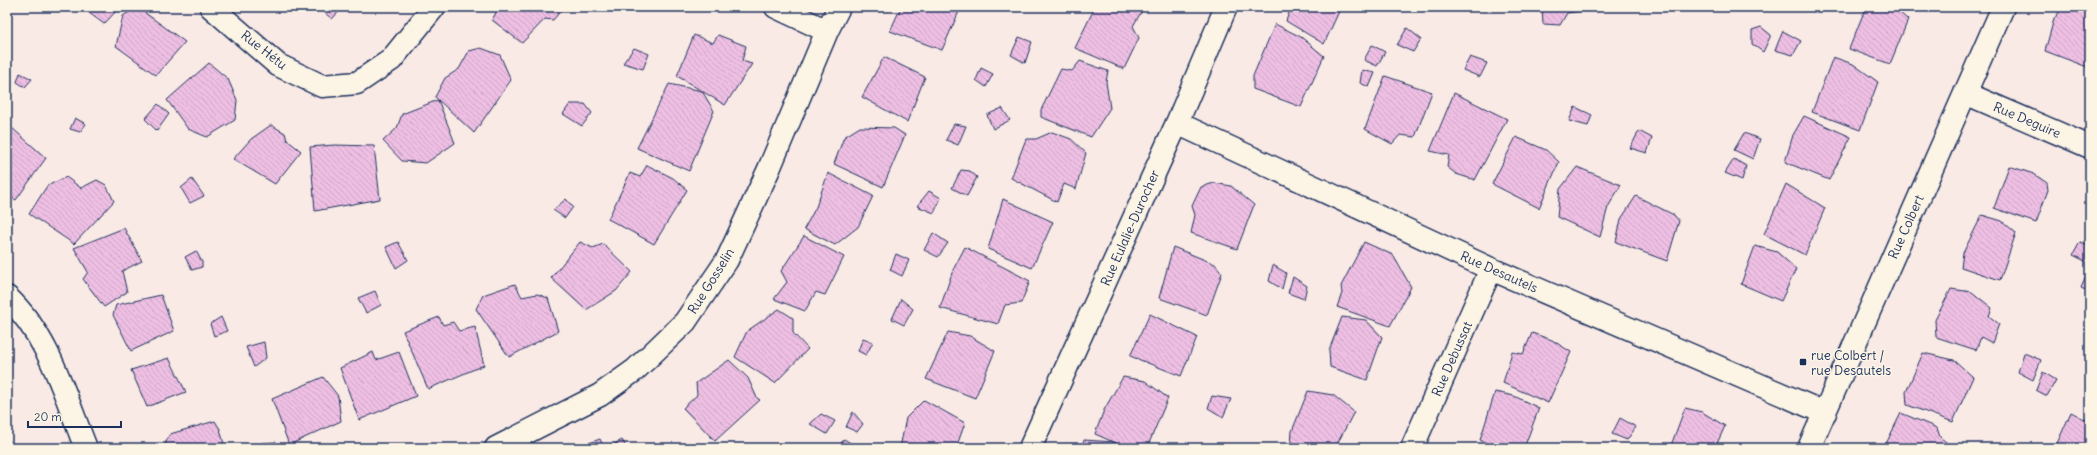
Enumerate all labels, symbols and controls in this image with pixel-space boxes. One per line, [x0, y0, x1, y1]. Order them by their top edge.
street label: Rue Hétu [237, 27, 291, 74]
street label: Rue Deguire [1991, 98, 2063, 142]
street label: Rue Eulalie-Durocher [1097, 167, 1164, 289]
street label: Rue Colbert [1884, 192, 1928, 262]
street label: Rue Gosselin [684, 244, 738, 317]
street label: Rue Desautels [1458, 247, 1540, 297]
street label: Rue Debussat [1428, 318, 1476, 399]
place label: rue Colbert / rue Desautels [1811, 347, 1891, 379]
marker: rue Colbert / rue Desautels [1798, 357, 1808, 367]
scale bar [28, 403, 121, 429]
text: 20 m [34, 409, 62, 424]

